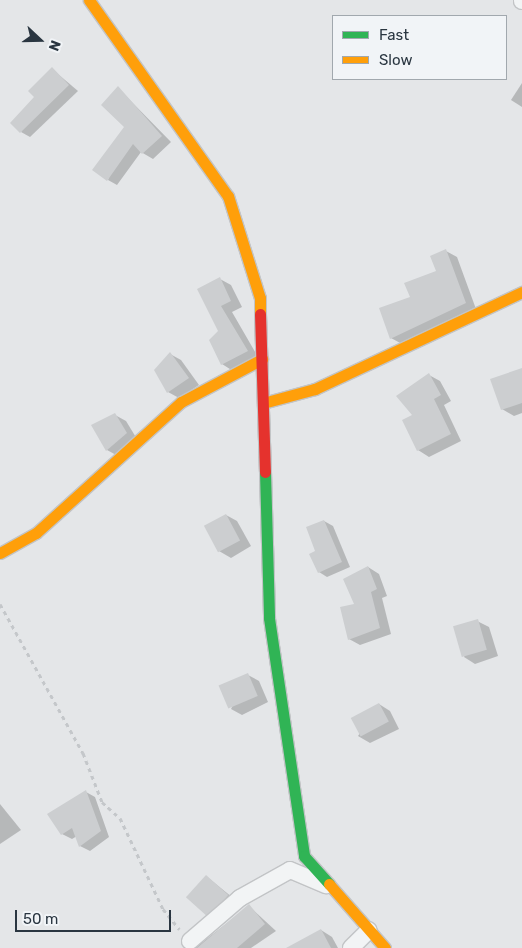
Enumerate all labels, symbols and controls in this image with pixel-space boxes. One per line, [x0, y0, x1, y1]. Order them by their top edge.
north arrow [15, 15, 65, 65]
legend [332, 15, 507, 80]
text: Fast [379, 26, 409, 44]
text: N [45, 38, 64, 53]
text: Slow [379, 51, 412, 69]
scale bar [18, 900, 174, 932]
text: 50 m [23, 910, 58, 928]

